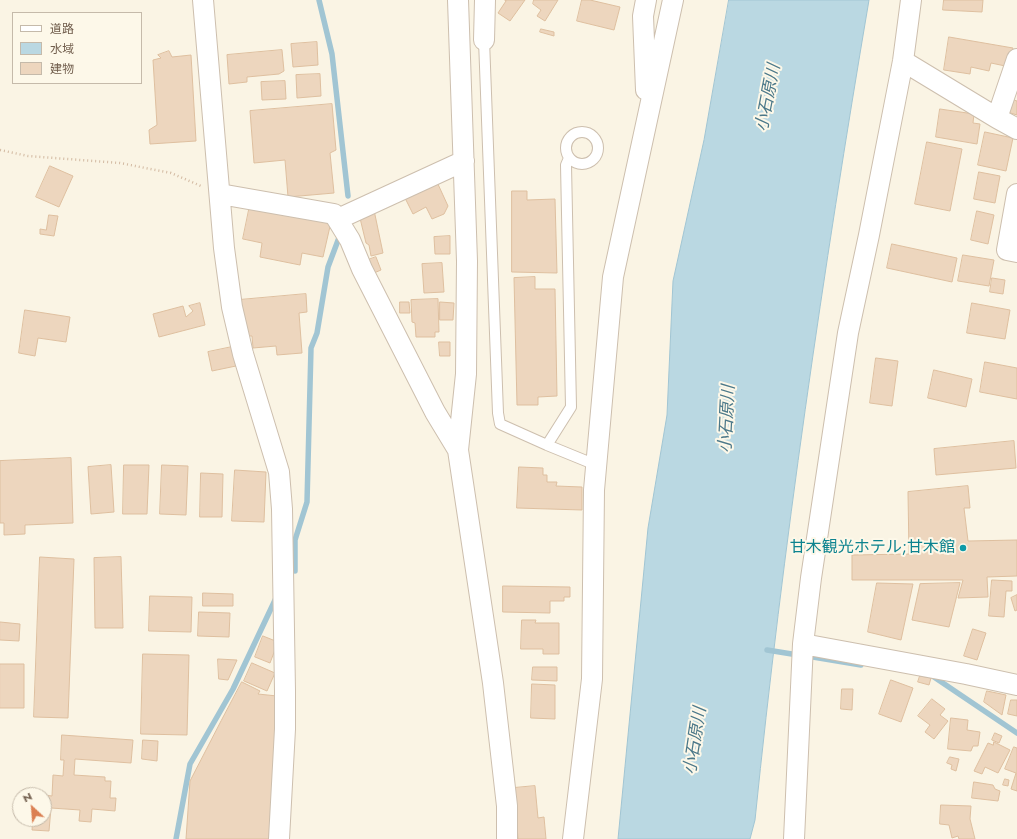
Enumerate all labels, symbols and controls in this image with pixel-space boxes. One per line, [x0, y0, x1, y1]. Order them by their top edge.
legend [12, 12, 142, 84]
text: 道路 [50, 20, 74, 38]
text: 水域 [50, 40, 74, 58]
text: 建物 [50, 60, 74, 78]
water label: 小石原川 [752, 63, 786, 133]
water label: 小石原川 [716, 385, 740, 453]
place label: 甘木観光ホテル;甘木館 [790, 538, 955, 558]
marker: 甘木観光ホテル;甘木館 [958, 543, 968, 553]
water label: 小石原川 [681, 706, 711, 776]
north arrow [12, 787, 52, 827]
text: N [20, 788, 35, 806]

